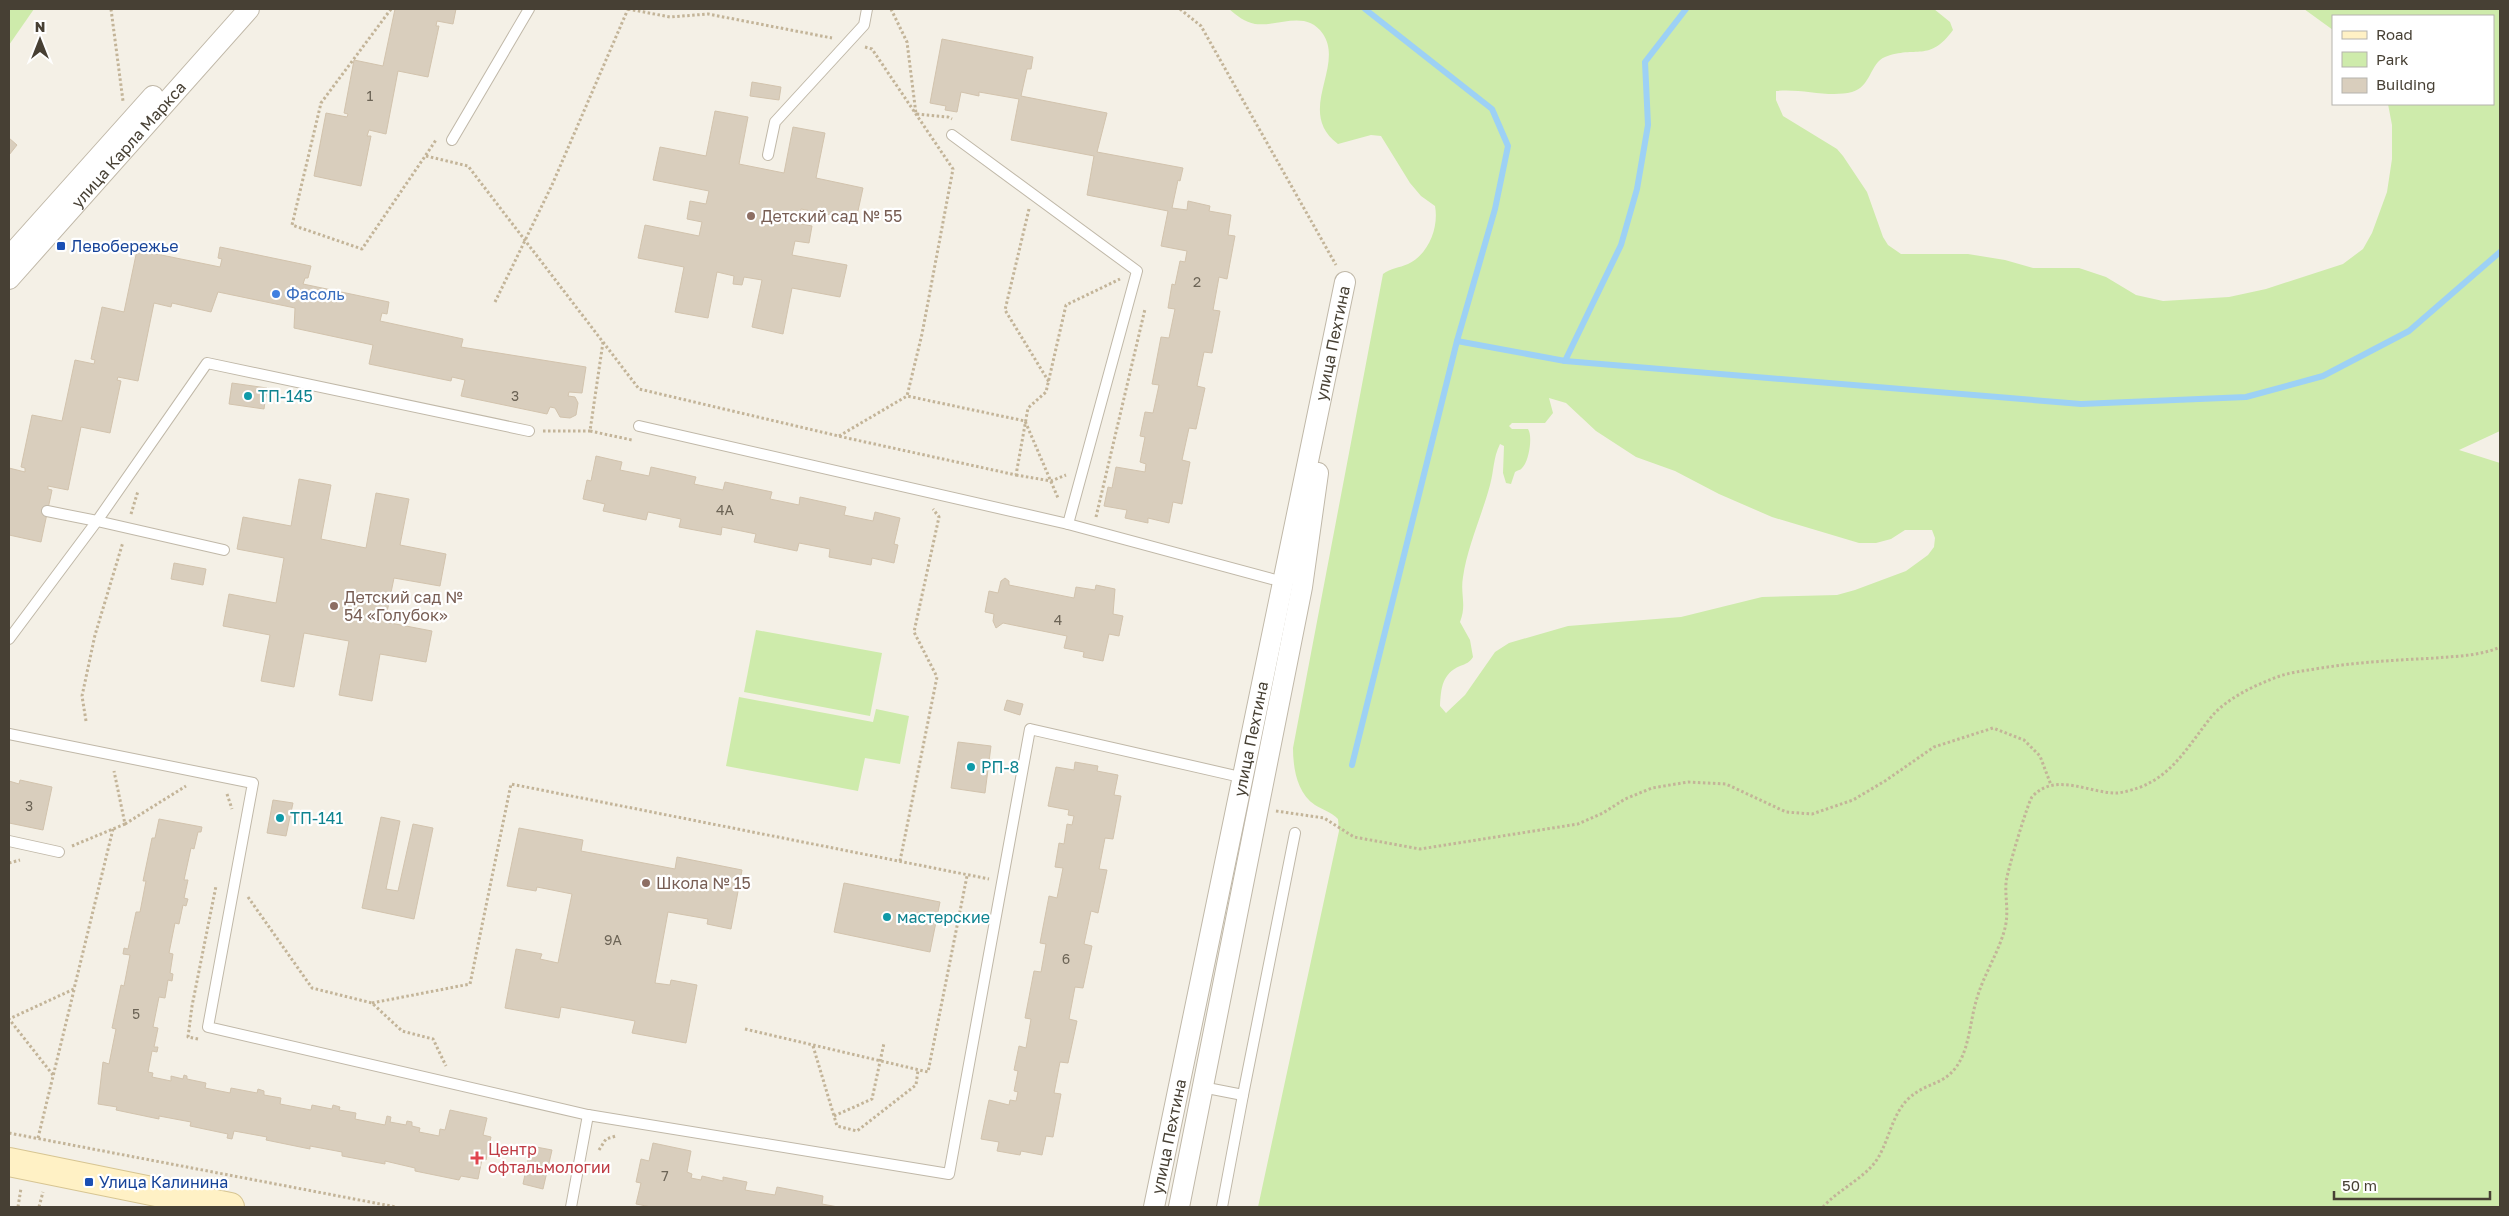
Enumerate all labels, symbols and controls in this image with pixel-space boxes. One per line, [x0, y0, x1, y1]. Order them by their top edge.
north arrow [15, 15, 65, 65]
legend [2332, 15, 2494, 105]
text: N [35, 18, 45, 35]
text: Road [2376, 25, 2413, 43]
text: Park [2376, 50, 2409, 68]
text: Building [2376, 75, 2436, 93]
street label: улица Карла Маркса [67, 77, 190, 212]
house number: 1 [367, 87, 374, 104]
place label: Детский сад № 55 [761, 206, 902, 226]
marker: Детский сад № 55 [745, 210, 757, 222]
place label: Левобережье [71, 236, 179, 256]
marker: Левобережье [55, 240, 67, 252]
house number: 2 [1193, 273, 1201, 290]
place label: Фасоль [286, 284, 345, 304]
street label: улица Пехтина [1311, 284, 1354, 403]
marker: Фасоль [270, 288, 282, 300]
place label: ТП-145 [258, 386, 313, 406]
house number: 3 [511, 387, 519, 404]
marker: ТП-145 [242, 390, 254, 402]
house number: 4А [716, 501, 735, 518]
place label: Детский сад № 54 «Голубок» [344, 587, 463, 625]
marker: Детский сад № 54 «Голубок» [328, 600, 340, 612]
house number: 4 [1054, 611, 1062, 628]
street label: улица Пехтина [1229, 679, 1272, 798]
place label: РП-8 [981, 757, 1019, 777]
marker: РП-8 [965, 761, 977, 773]
house number: 3 [25, 797, 33, 814]
place label: ТП-141 [290, 808, 344, 828]
marker: ТП-141 [274, 812, 286, 824]
place label: Школа № 15 [656, 873, 751, 893]
marker: Школа № 15 [640, 877, 652, 889]
place label: мастерские [897, 907, 990, 927]
marker: мастерские [881, 911, 893, 923]
house number: 9А [604, 931, 623, 948]
house number: 6 [1062, 950, 1070, 967]
house number: 5 [132, 1005, 140, 1022]
street label: улица Пехтина [1147, 1077, 1190, 1196]
place label: Центр офтальмологии [488, 1139, 610, 1177]
marker: Центр офтальмологии [470, 1151, 484, 1165]
house number: 7 [661, 1167, 669, 1184]
scale bar [2334, 1168, 2490, 1200]
place label: Улица Калинина [99, 1172, 228, 1192]
marker: Улица Калинина [83, 1176, 95, 1188]
text: 50 m [2342, 1176, 2377, 1194]

